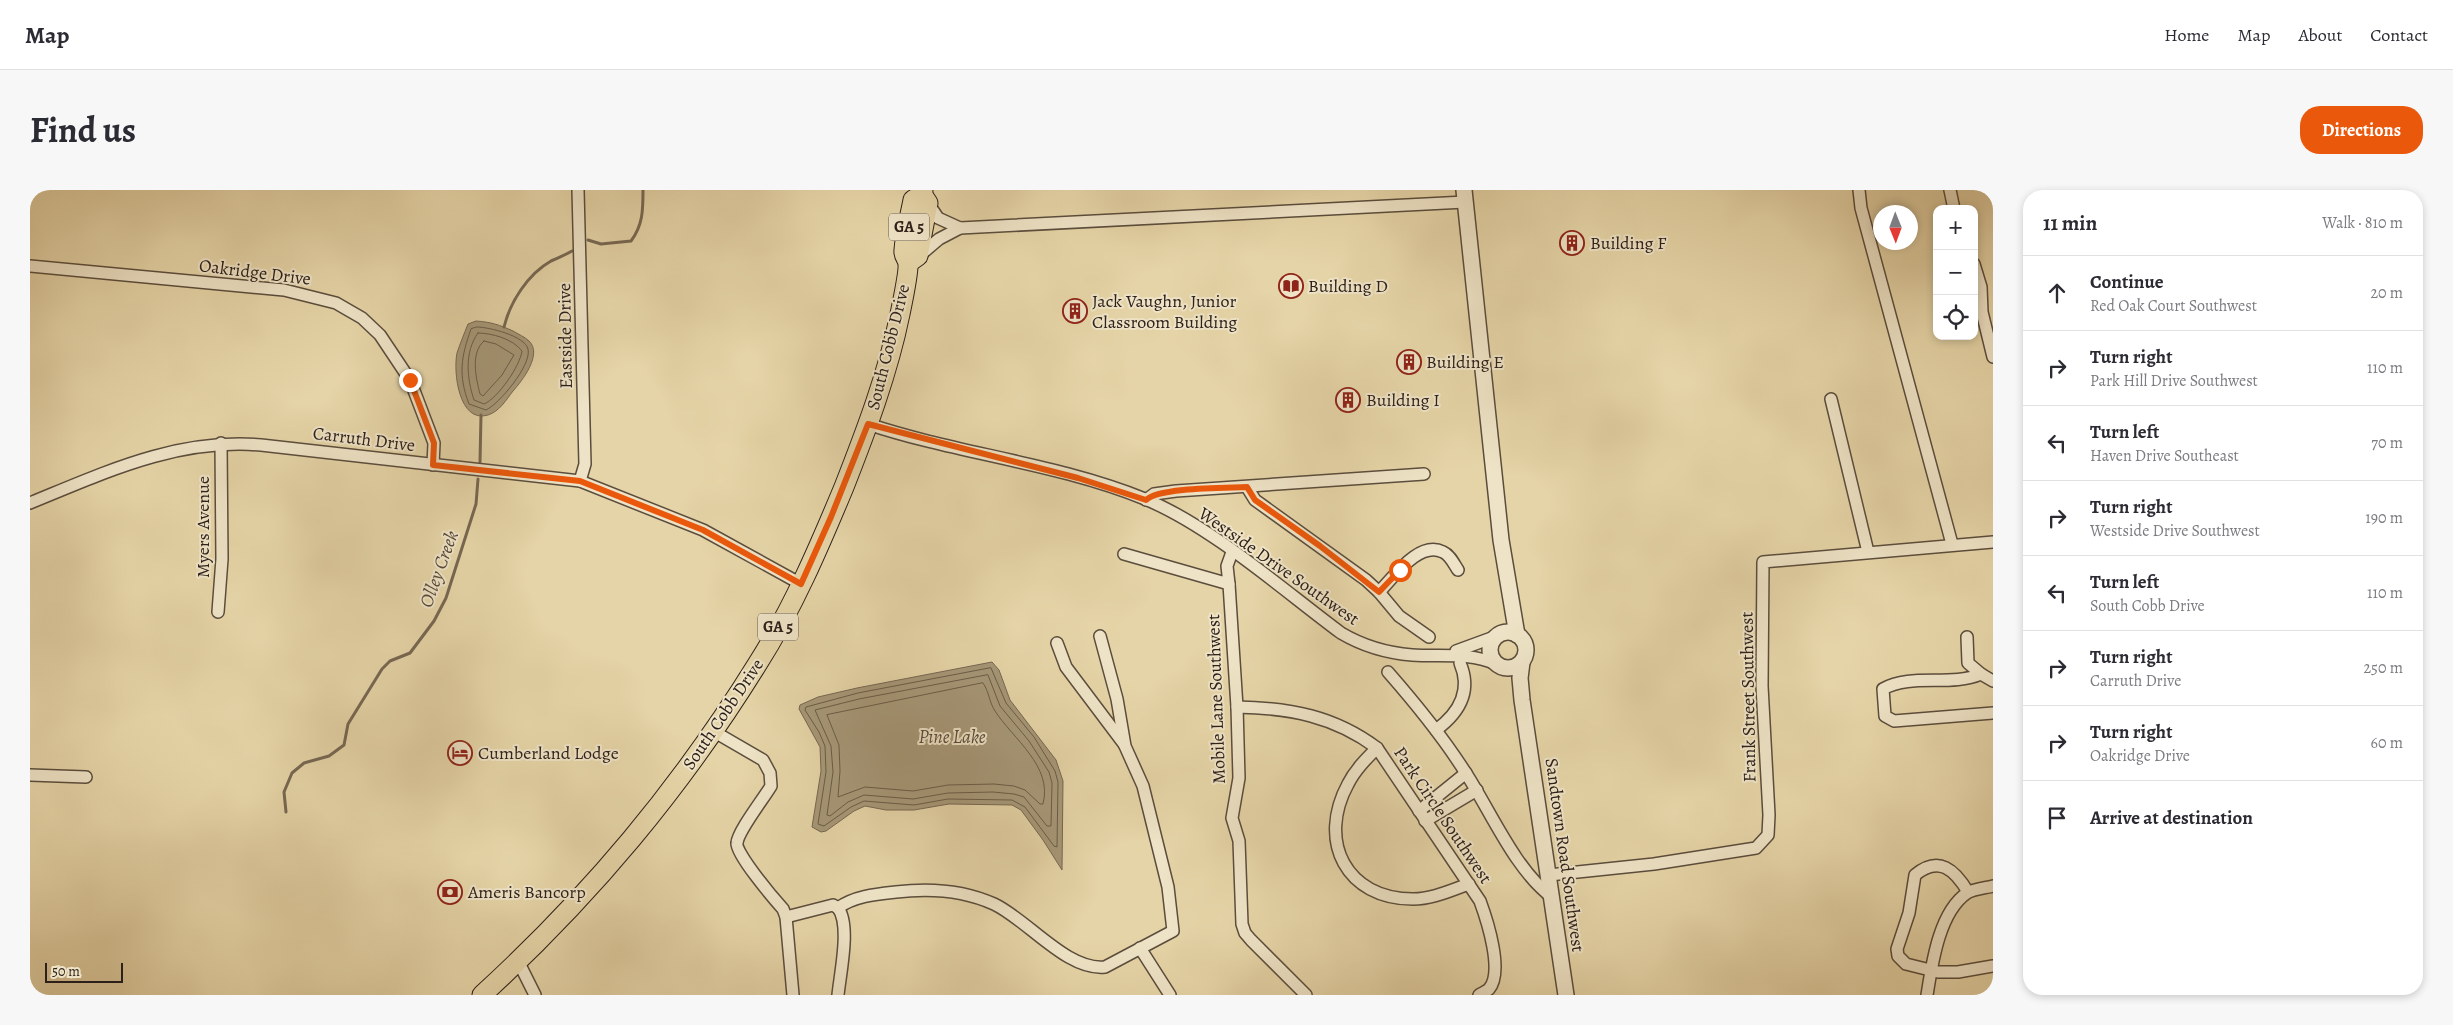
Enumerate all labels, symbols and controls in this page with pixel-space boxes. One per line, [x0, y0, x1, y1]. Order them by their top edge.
text: Map [25, 19, 69, 51]
text: Home [2164, 23, 2209, 47]
text: Map [2237, 23, 2270, 47]
text: About [2298, 23, 2342, 47]
text: Contact [2370, 23, 2428, 47]
text: Find us [30, 106, 136, 154]
button: Directions [2300, 106, 2423, 154]
north arrow [1873, 205, 1918, 250]
map controls [1933, 205, 1978, 340]
button: + [1933, 205, 1978, 250]
text: 11 min [2043, 209, 2097, 237]
text: Walk · 810 m [2322, 212, 2403, 234]
road number: GA 5 [889, 214, 929, 241]
building icon: Building F [1559, 230, 1585, 256]
place label: Building F [1590, 231, 1666, 255]
button: − [1933, 250, 1978, 295]
street label: Oakridge Drive [198, 253, 312, 291]
text: Continue [2090, 269, 2164, 295]
library icon: Building D [1278, 273, 1304, 299]
place label: Building D [1308, 274, 1388, 298]
icon: ahead [2043, 279, 2071, 307]
street label: South Cobb Drive [861, 281, 915, 413]
text: 20 m [2370, 282, 2403, 304]
street label: Eastside Drive [552, 283, 578, 389]
place label: Jack Vaughn, Junior Classroom Building [1092, 289, 1237, 334]
button: locate [1933, 295, 1978, 340]
text: Red Oak Court Southwest [2090, 295, 2257, 317]
building icon: Jack Vaughn, Junior Classroom Building [1062, 298, 1088, 324]
text: Turn right [2090, 344, 2172, 370]
building icon: Building E [1396, 349, 1422, 375]
place label: Building E [1426, 350, 1504, 374]
icon: right [2043, 354, 2071, 382]
text: 110 m [2367, 357, 2403, 379]
route end [399, 369, 422, 392]
text: Park Hill Drive Southwest [2090, 370, 2258, 392]
building icon: Building I [1335, 387, 1361, 413]
place label: Building I [1366, 388, 1440, 412]
text: Turn left [2090, 419, 2159, 445]
street label: Carruth Drive [312, 421, 416, 457]
icon: left [2043, 429, 2071, 457]
text: 70 m [2371, 432, 2403, 454]
text: Haven Drive Southeast [2090, 445, 2239, 467]
street label: Myers Avenue [191, 476, 215, 578]
text: Turn right [2090, 494, 2172, 520]
street label: Westside Drive Southwest [1193, 501, 1364, 631]
icon: right [2043, 504, 2071, 532]
text: 190 m [2365, 507, 2403, 529]
text: Westside Drive Southwest [2090, 520, 2260, 542]
water label: Olley Creek [413, 527, 465, 611]
route start [1389, 559, 1412, 582]
text: Turn left [2090, 569, 2159, 595]
icon: left [2043, 579, 2071, 607]
text: 110 m [2367, 582, 2403, 604]
text: South Cobb Drive [2090, 595, 2205, 617]
street label: Frank Street Southwest [1735, 611, 1761, 783]
road number: GA 5 [758, 614, 798, 641]
street label: Mobile Lane Southwest [1201, 614, 1231, 784]
text: Turn right [2090, 644, 2172, 670]
street label: South Cobb Drive [677, 654, 769, 774]
icon: right [2043, 654, 2071, 682]
text: 250 m [2364, 657, 2403, 679]
text: Carruth Drive [2090, 670, 2181, 692]
text: Turn right [2090, 719, 2172, 745]
water label: Pine Lake [918, 724, 986, 750]
icon: right [2043, 729, 2071, 757]
text: 60 m [2371, 732, 2403, 754]
hotel icon: Cumberland Lodge [447, 740, 473, 766]
place label: Cumberland Lodge [478, 741, 619, 765]
street label: Park Circle Southwest [1388, 742, 1498, 888]
text: Oakridge Drive [2090, 745, 2190, 767]
street label: Sandtown Road Southwest [1540, 756, 1591, 954]
icon: arrive [2043, 804, 2071, 832]
text: Arrive at destination [2090, 805, 2253, 831]
bank icon: Ameris Bancorp [437, 879, 463, 905]
place label: Ameris Bancorp [467, 880, 586, 904]
scale bar [45, 960, 122, 983]
text: 50 m [52, 962, 80, 981]

